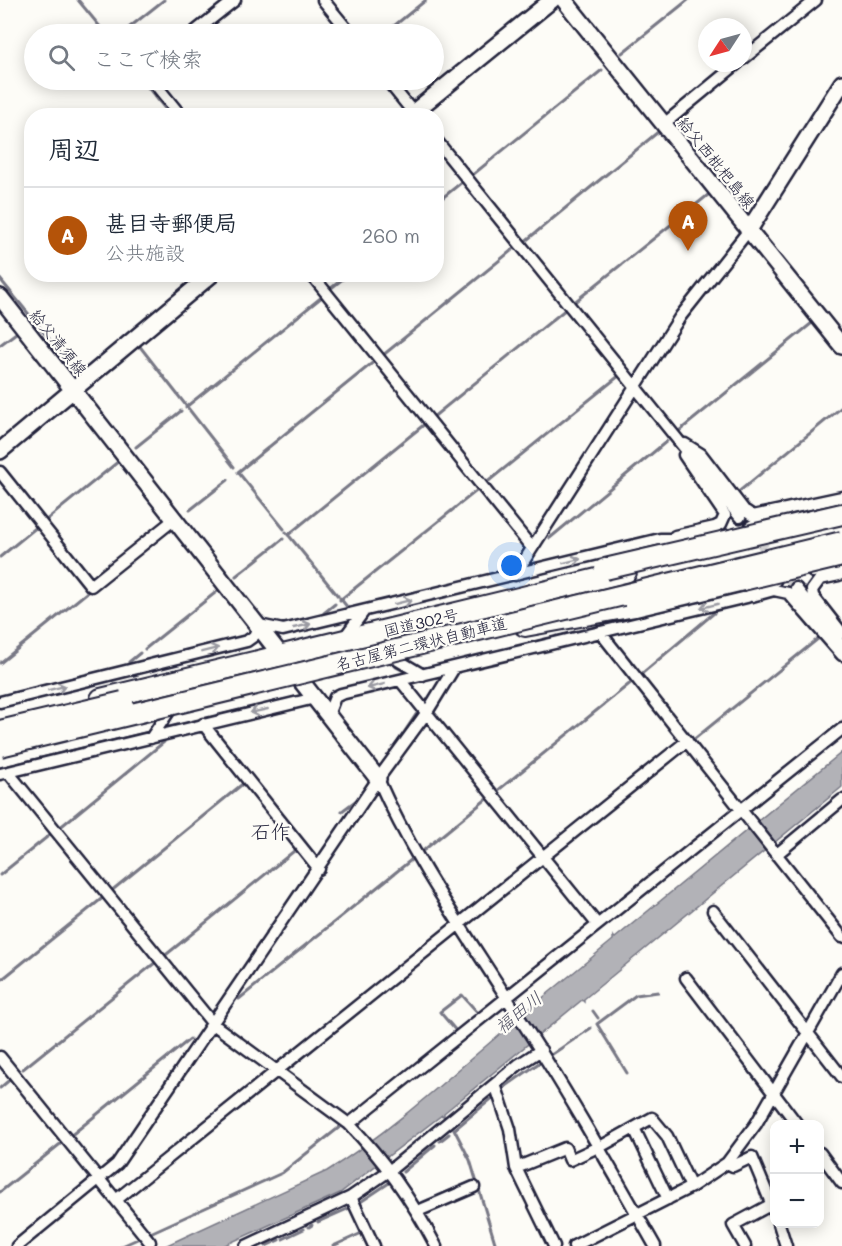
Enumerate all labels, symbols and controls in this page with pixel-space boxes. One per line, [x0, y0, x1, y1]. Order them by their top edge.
north arrow [698, 18, 752, 72]
search box [24, 24, 444, 90]
icon: search [45, 41, 78, 74]
text: ここで検索 [93, 44, 203, 73]
street label: 給父西枇杷島線 [674, 112, 760, 212]
text: 周辺 [48, 132, 100, 166]
pin: A [668, 202, 708, 251]
text: 甚目寺郵便局 [105, 208, 237, 237]
text: A [61, 222, 74, 248]
text: 260 m [362, 222, 420, 248]
text: 公共施設 [105, 239, 185, 265]
street label: 給父清須線 [26, 304, 92, 380]
your location [497, 551, 526, 580]
one-way arrow [562, 554, 581, 566]
one-way arrow [394, 595, 413, 607]
one-way arrow [700, 601, 719, 613]
street label: 国道302号 [382, 603, 460, 641]
street label: 名古屋第二環状自動車道 [333, 612, 509, 674]
one-way arrow [293, 619, 312, 631]
one-way arrow [200, 644, 219, 656]
one-way arrow [367, 680, 386, 692]
one-way arrow [47, 682, 66, 694]
one-way arrow [250, 706, 269, 717]
district label: 石作 [251, 818, 291, 844]
water label: 福田川 [489, 986, 547, 1038]
map controls [770, 1120, 824, 1228]
button: + [770, 1120, 824, 1174]
button: − [770, 1174, 824, 1228]

